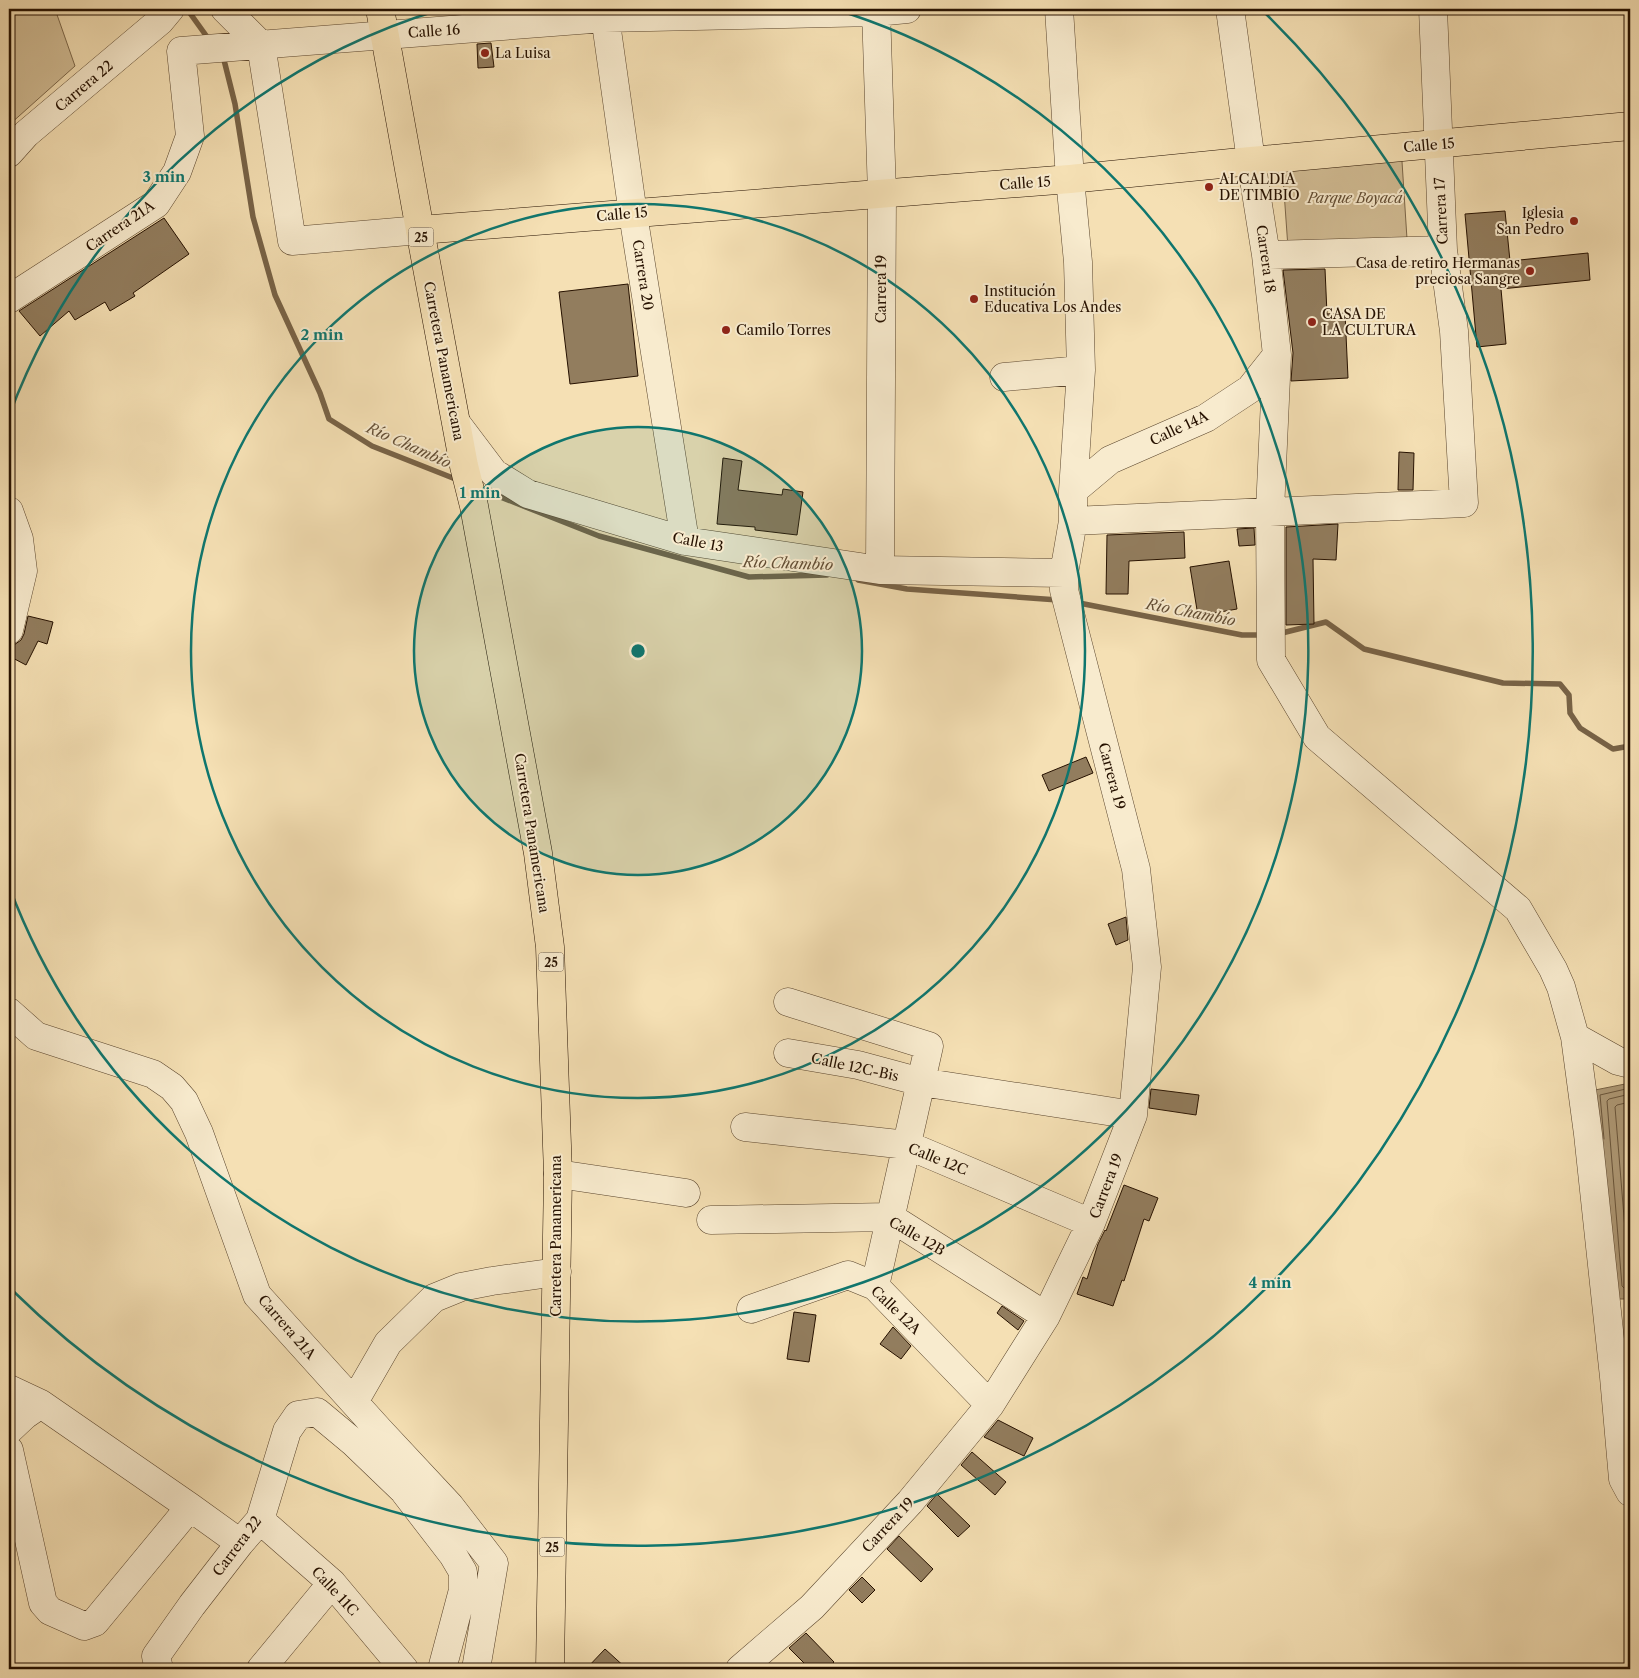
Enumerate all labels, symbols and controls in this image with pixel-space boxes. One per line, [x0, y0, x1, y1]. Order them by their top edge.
street label: Calle 16 [407, 20, 461, 42]
place label: La Luisa [495, 44, 551, 62]
marker: La Luisa [479, 47, 491, 59]
street label: Carrera 22 [51, 56, 117, 116]
street label: Calle 15 [1403, 134, 1455, 156]
text: 3 min [143, 167, 186, 186]
place label: ALCALDIA DE TIMBIO [1218, 170, 1300, 204]
street label: Calle 15 [999, 172, 1051, 194]
street label: Carrera 17 [1430, 177, 1452, 245]
marker: ALCALDIA DE TIMBIO [1203, 181, 1215, 193]
park label: Parque Boyacá [1306, 189, 1403, 207]
street label: Carrera 21A [82, 196, 158, 256]
street label: Calle 15 [596, 203, 648, 225]
place label: Iglesia San Pedro [1496, 204, 1565, 238]
marker: Iglesia San Pedro [1568, 215, 1580, 227]
street label: Carrera 18 [1252, 224, 1280, 294]
road number: 25 [408, 228, 434, 246]
street label: Carrera 20 [629, 238, 657, 312]
place label: Casa de retiro Hermanas preciosa Sangre [1356, 254, 1520, 288]
street label: Carrera 19 [872, 255, 890, 323]
marker: Casa de retiro Hermanas preciosa Sangre [1524, 265, 1536, 277]
street label: Carretera Panamericana [420, 280, 468, 443]
place label: Institución Educativa Los Andes [984, 282, 1121, 316]
marker: Institución Educativa Los Andes [968, 293, 980, 305]
place label: CASA DE LA CULTURA [1322, 305, 1417, 339]
marker: CASA DE LA CULTURA [1306, 316, 1318, 328]
place label: Camilo Torres [736, 321, 831, 339]
marker: Camilo Torres [720, 324, 732, 336]
text: 2 min [300, 325, 344, 344]
street label: Calle 14A [1147, 406, 1212, 449]
water label: Río Chambío [363, 418, 454, 472]
text: 1 min [459, 483, 501, 502]
street label: Calle 13 [671, 528, 725, 556]
water label: Río Chambío [742, 552, 833, 574]
water label: Río Chambío [1144, 594, 1237, 630]
centre of rings [629, 642, 647, 660]
street label: Carrera 19 [1094, 741, 1130, 811]
street label: Carretera Panamericana [510, 752, 554, 915]
road number: 25 [538, 952, 564, 972]
street label: Calle 12C-Bis [810, 1049, 900, 1085]
street label: Calle 12C [906, 1139, 970, 1179]
street label: Carrera 19 [1085, 1151, 1127, 1221]
street label: Carretera Panamericana [547, 1155, 565, 1317]
street label: Calle 12B [886, 1213, 948, 1259]
text: 4 min [1248, 1273, 1292, 1292]
street label: Calle 12A [867, 1282, 925, 1339]
street label: Carrera 21A [254, 1291, 320, 1363]
street label: Carrera 19 [858, 1494, 918, 1556]
street label: Carrera 22 [209, 1512, 265, 1580]
road number: 25 [540, 1538, 564, 1556]
street label: Calle 11C [308, 1563, 362, 1619]

